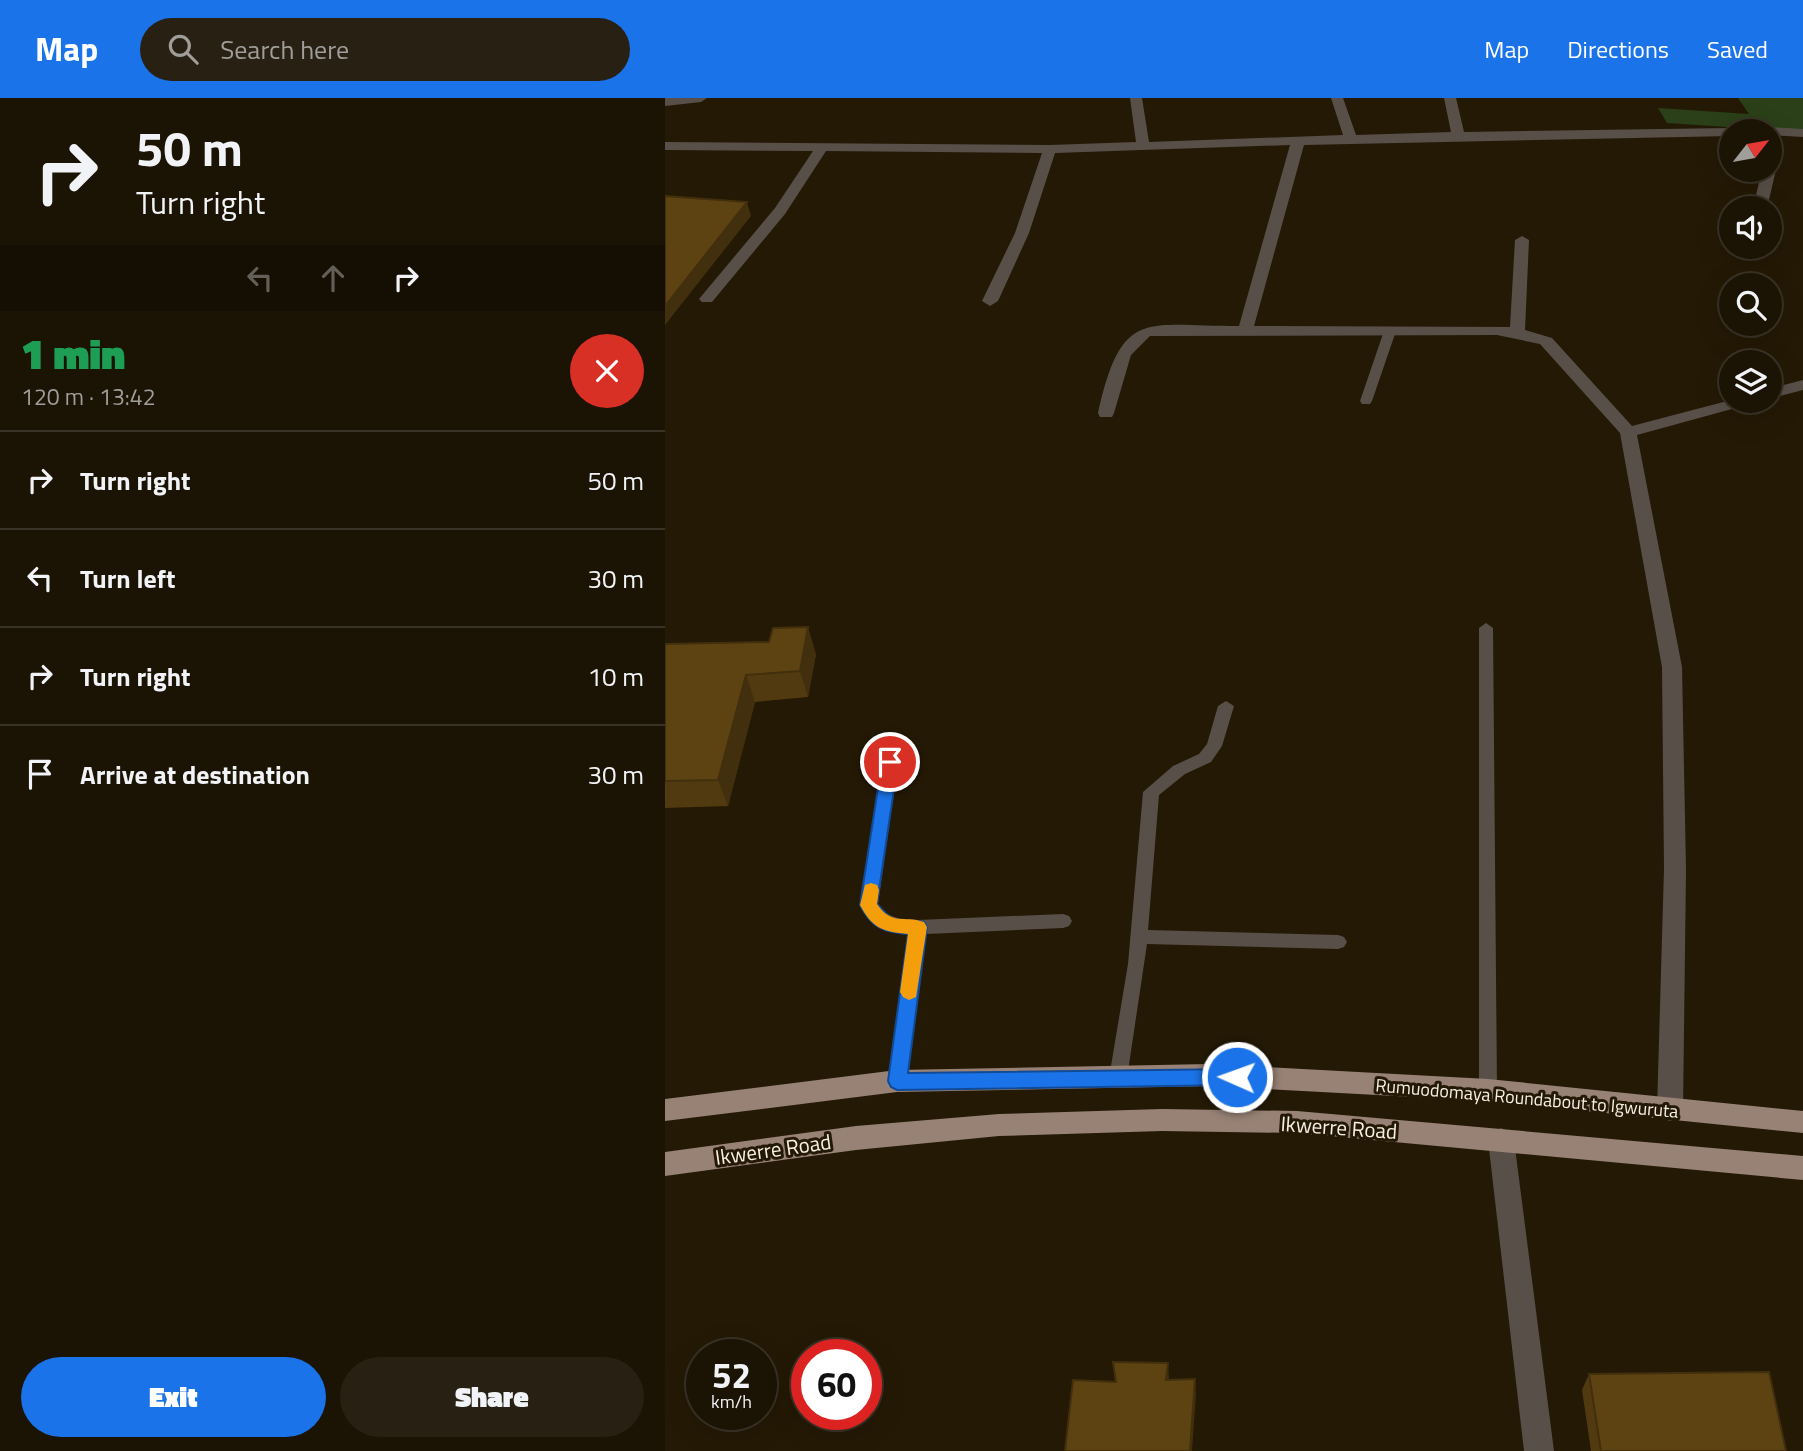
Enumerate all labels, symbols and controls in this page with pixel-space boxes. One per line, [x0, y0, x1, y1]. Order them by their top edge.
search box [140, 18, 630, 81]
text: Map [35, 24, 98, 74]
icon: search [164, 30, 202, 68]
text: Search here [220, 30, 349, 69]
text: Map [1484, 31, 1529, 67]
text: Directions [1567, 31, 1669, 67]
text: Saved [1707, 31, 1768, 67]
text: 50 m [136, 110, 243, 185]
north arrow [1719, 119, 1781, 182]
map controls [1719, 119, 1782, 413]
icon: right [21, 126, 112, 217]
text: Turn right [136, 178, 265, 226]
button: sound [1719, 196, 1782, 259]
icon: left [241, 259, 279, 297]
icon: ahead [314, 259, 352, 297]
icon: right [387, 259, 425, 297]
button: search [1719, 273, 1782, 336]
text: 1 min [21, 321, 125, 385]
button: close [570, 334, 644, 408]
button: layers [1719, 350, 1782, 413]
text: 120 m · 13:42 [21, 379, 156, 414]
icon: right [21, 461, 59, 499]
text: Turn right [80, 461, 191, 500]
text: 50 m [587, 461, 644, 500]
icon: left [21, 559, 59, 597]
text: Turn left [80, 559, 175, 598]
text: 30 m [587, 559, 644, 598]
icon: right [21, 657, 59, 695]
text: Turn right [80, 657, 191, 696]
text: 10 m [587, 657, 644, 696]
pin [860, 732, 920, 792]
icon: arrive [871, 743, 909, 781]
icon: arrive [21, 755, 59, 793]
text: Arrive at destination [80, 755, 310, 794]
text: 30 m [587, 755, 644, 794]
position arrow [1200, 1040, 1274, 1114]
street label: Rumuodomaya Roundabout to Igwuruta [1374, 1071, 1680, 1125]
street label: Ikwerre Road [1280, 1107, 1398, 1147]
street label: Ikwerre Road [713, 1125, 833, 1173]
speed limit sign: 60 [791, 1339, 882, 1430]
text: 52 [712, 1348, 751, 1402]
button: Exit [21, 1357, 326, 1437]
button: Share [340, 1357, 644, 1437]
text: km/h [711, 1388, 752, 1415]

